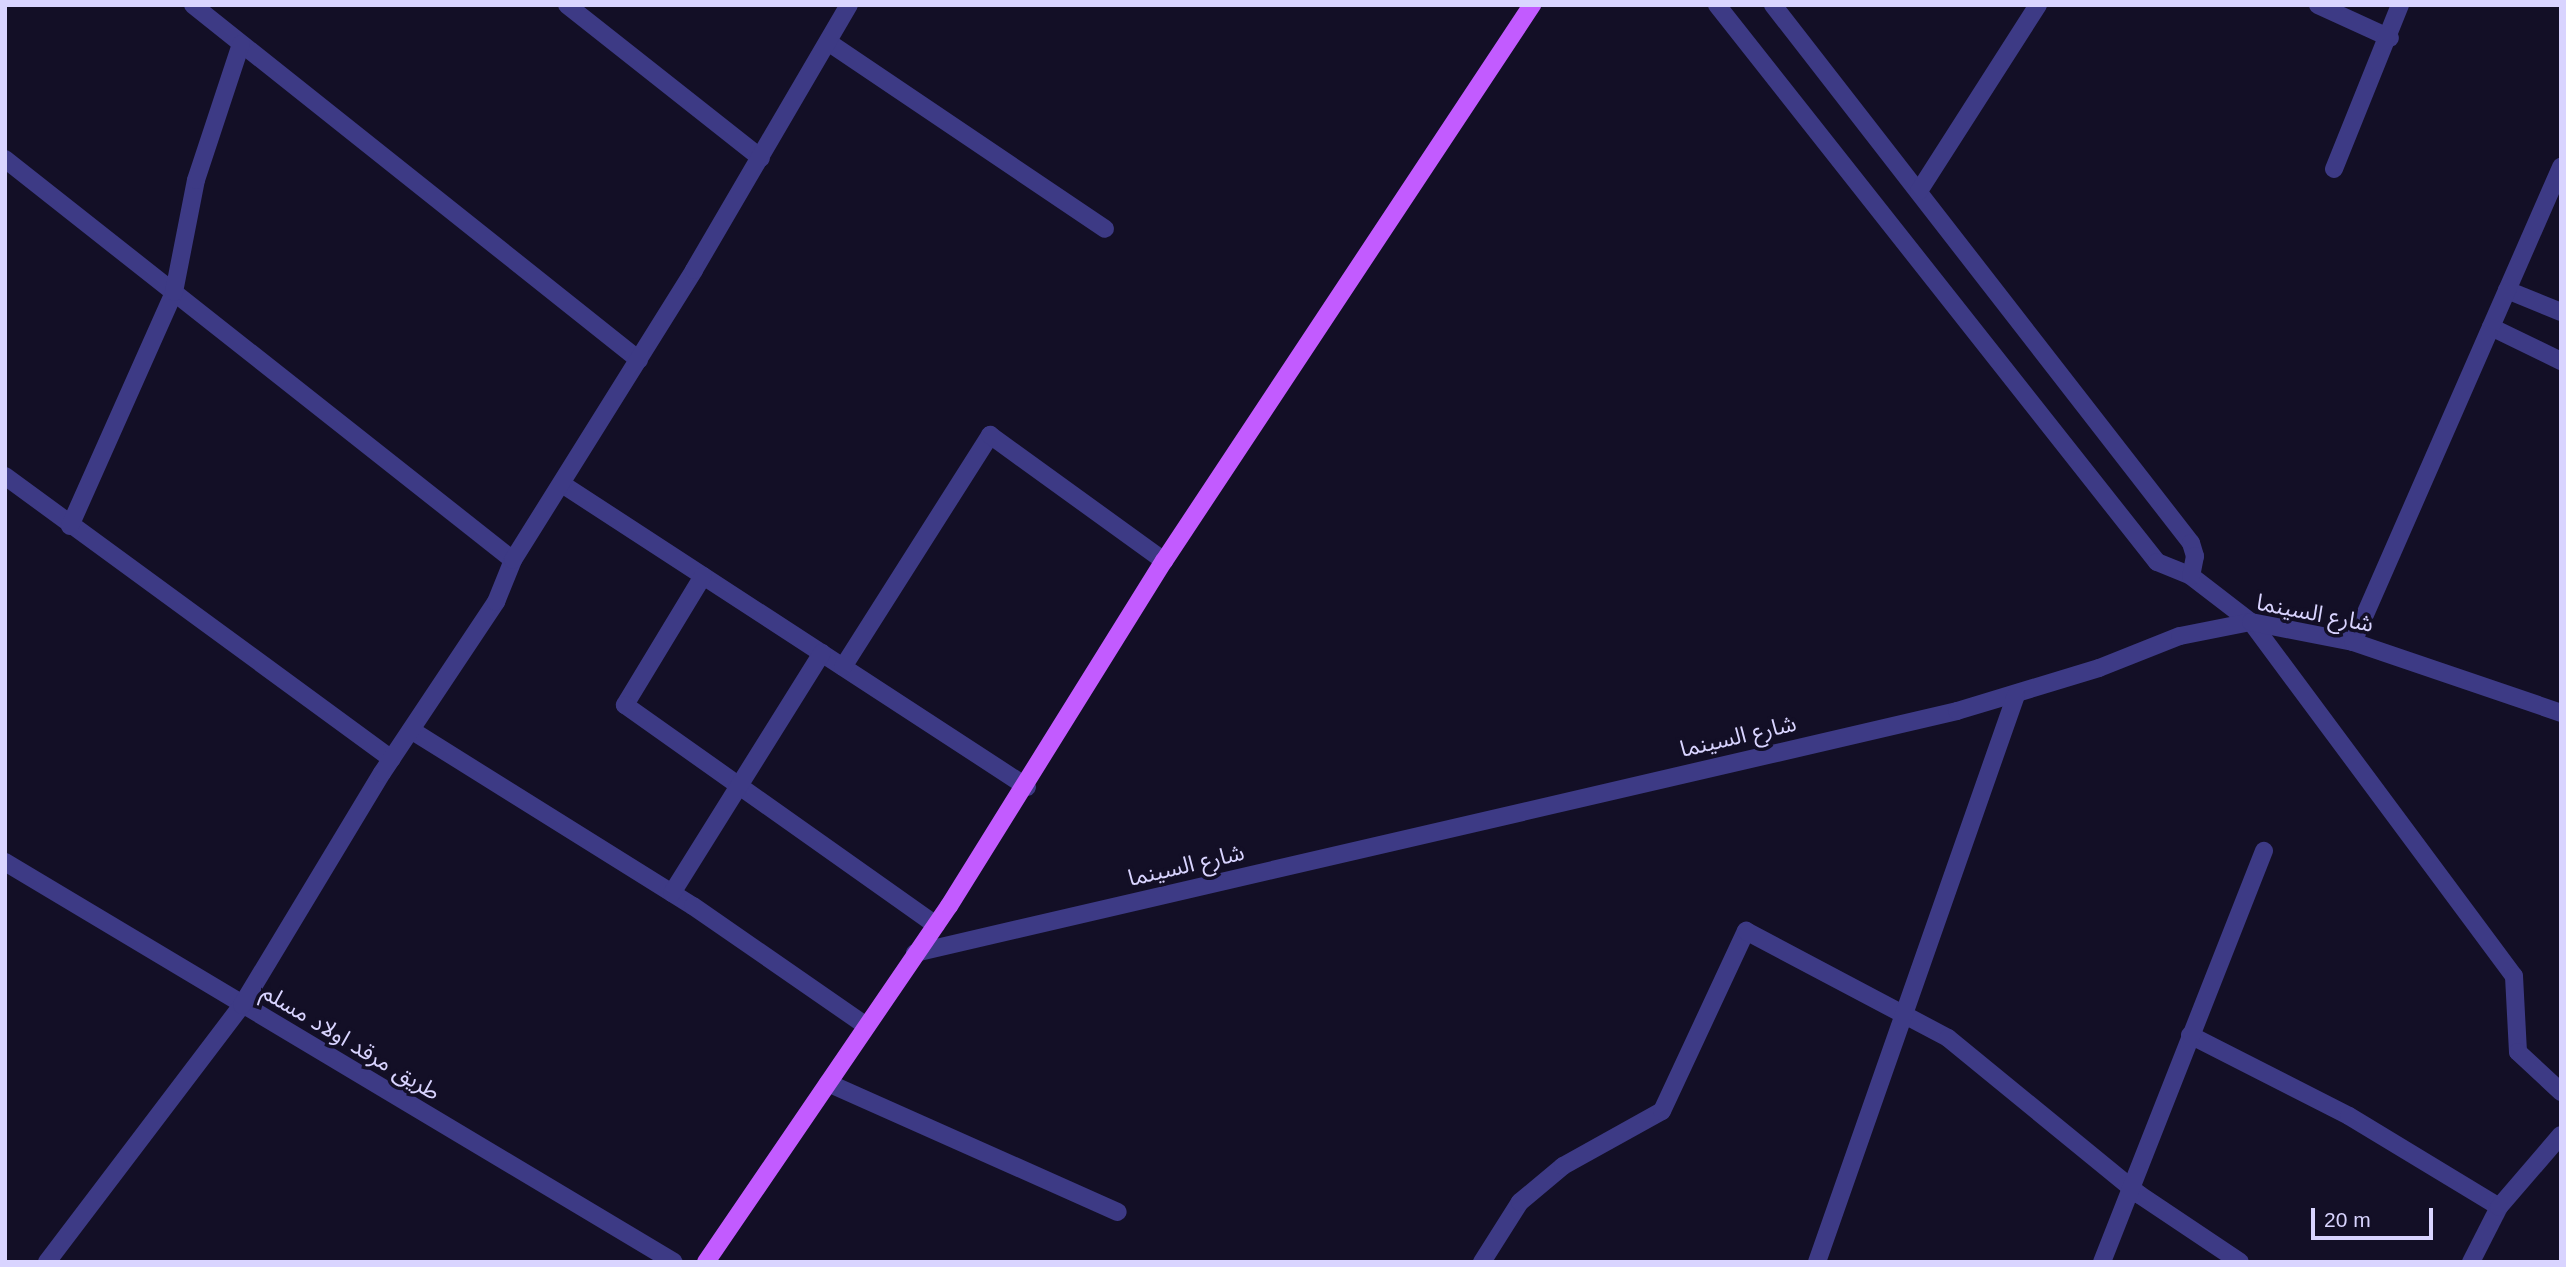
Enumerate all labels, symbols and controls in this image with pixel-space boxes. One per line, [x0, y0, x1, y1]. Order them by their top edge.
street label: شارع السينما [2254, 588, 2376, 638]
street label: شارع السينما [1677, 709, 1799, 763]
street label: شارع السينما [1125, 838, 1247, 892]
street label: طريق مرقد اولاد مسلم [257, 978, 445, 1106]
scale bar [2314, 1194, 2436, 1238]
text: 20 m [2324, 1208, 2371, 1231]

